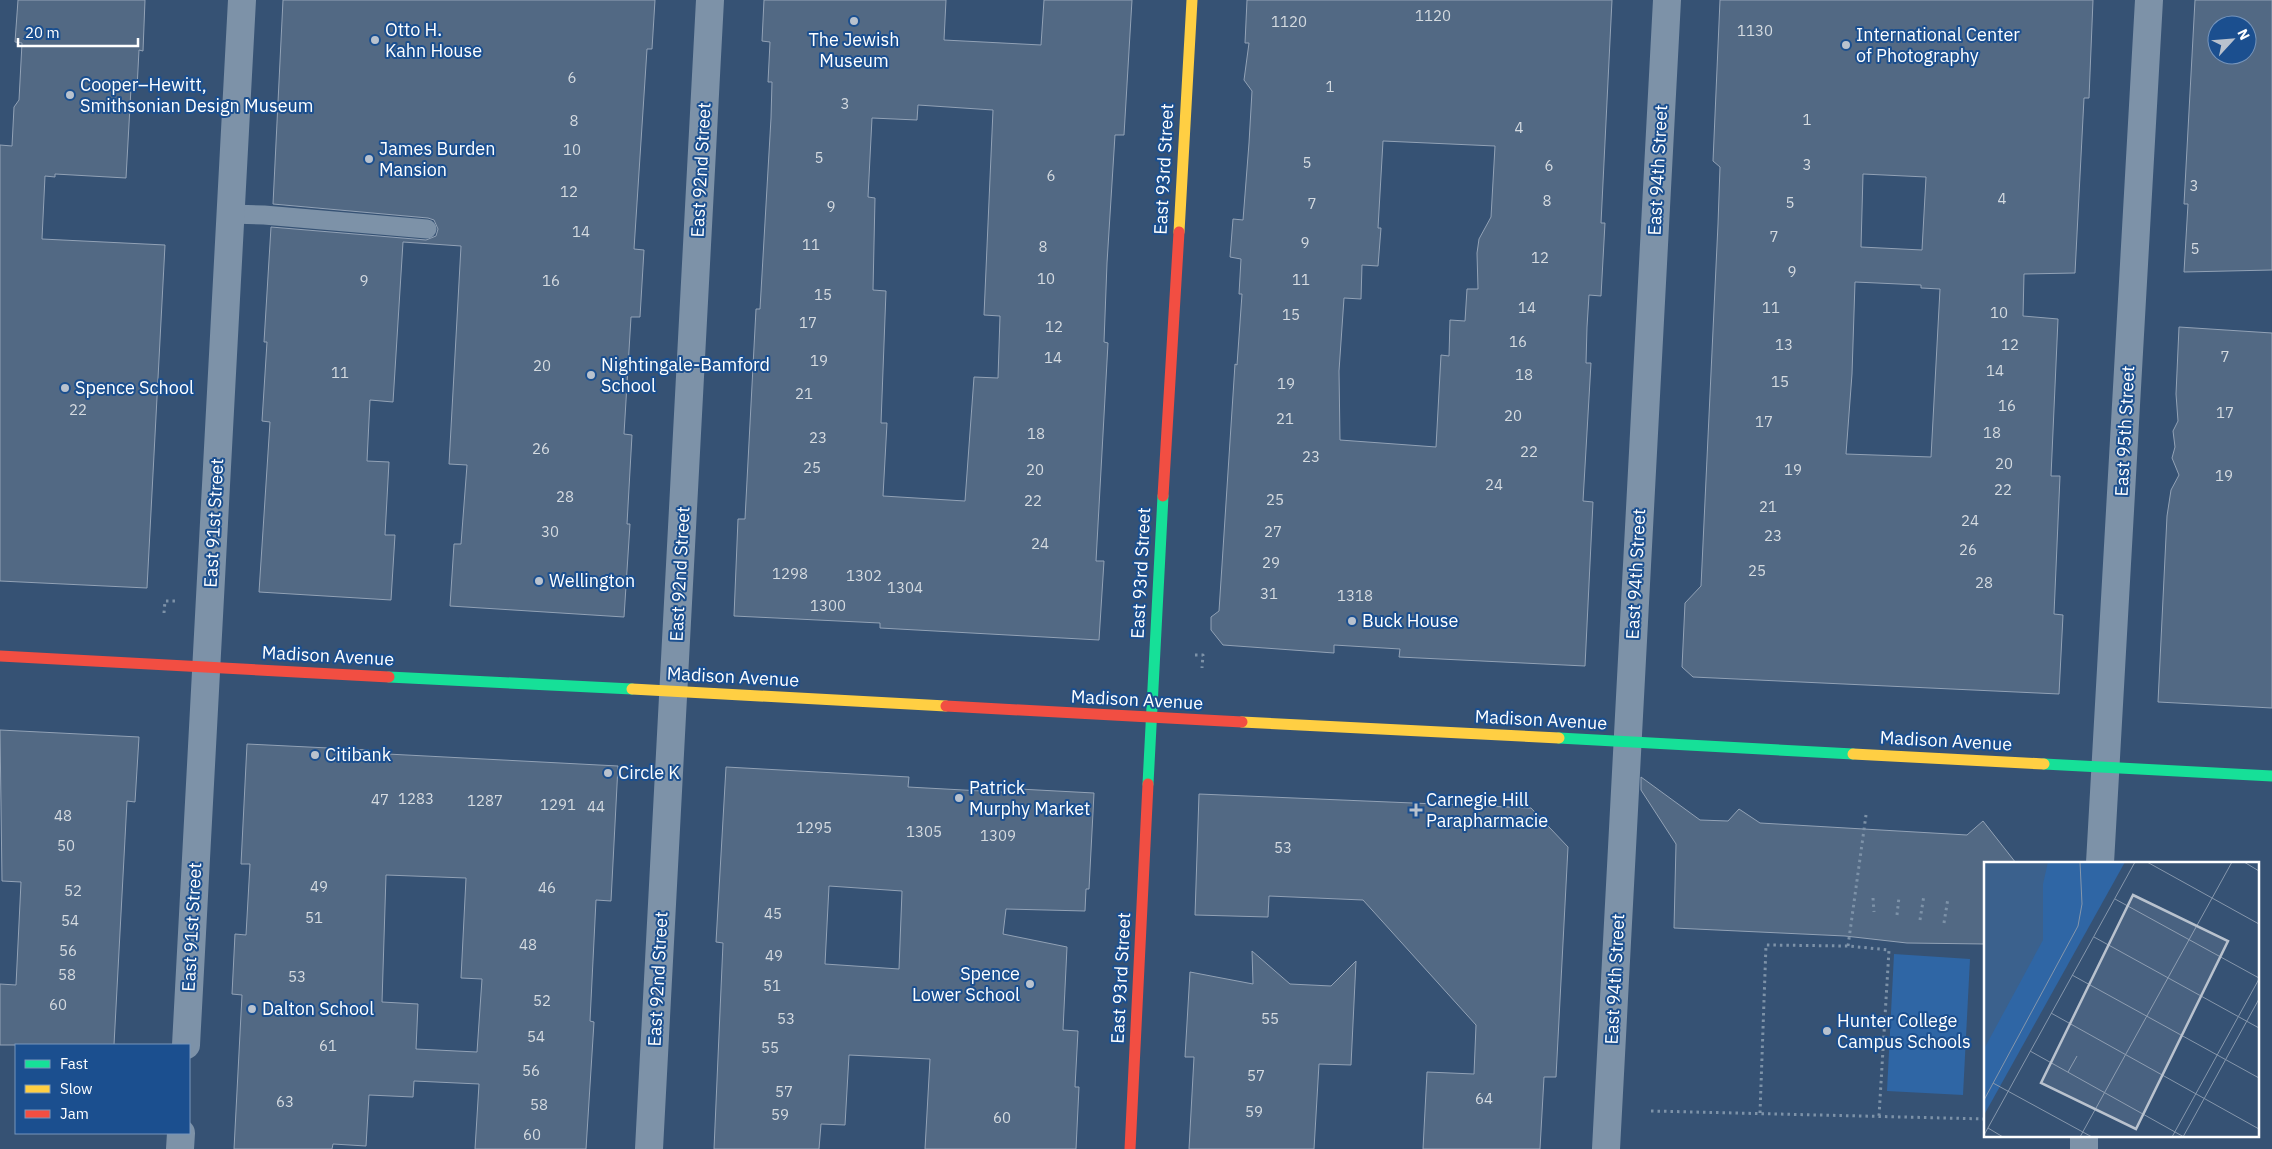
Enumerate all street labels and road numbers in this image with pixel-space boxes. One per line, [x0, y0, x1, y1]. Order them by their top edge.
street label: East 92nd Street [685, 102, 716, 238]
street label: East 93rd Street [1149, 103, 1178, 235]
street label: East 94th Street [1643, 104, 1672, 236]
street label: East 95th Street [2110, 365, 2139, 497]
street label: East 91st Street [199, 458, 228, 588]
street label: East 92nd Street [664, 506, 695, 642]
street label: East 93rd Street [1126, 507, 1155, 639]
street label: East 94th Street [1621, 508, 1650, 640]
street label: Madison Avenue [261, 641, 395, 670]
street label: Madison Avenue [666, 662, 800, 691]
street label: Madison Avenue [1070, 685, 1204, 714]
street label: Madison Avenue [1474, 705, 1608, 734]
street label: Madison Avenue [1879, 726, 2013, 755]
street label: East 91st Street [177, 862, 206, 992]
street label: East 92nd Street [642, 911, 673, 1047]
street label: East 93rd Street [1106, 912, 1135, 1044]
street label: East 94th Street [1600, 913, 1629, 1045]

